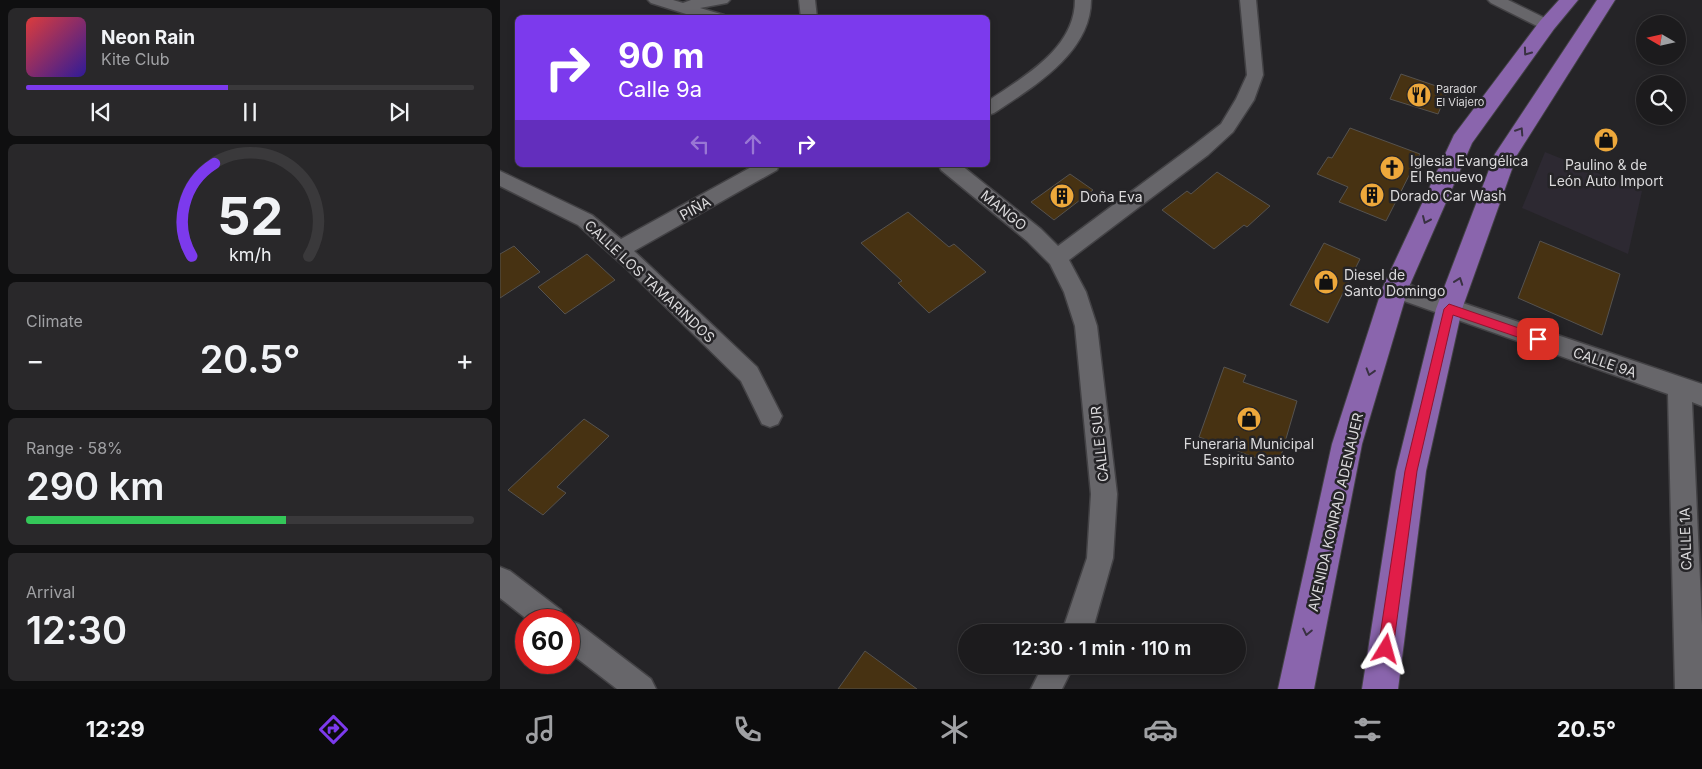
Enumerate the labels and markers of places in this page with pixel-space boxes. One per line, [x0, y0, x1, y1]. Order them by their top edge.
restaurant icon: Parador El Viajero [1406, 82, 1432, 108]
place label: Parador El Viajero [1436, 82, 1485, 109]
shop icon: Paulino & de León Auto Import [1593, 127, 1619, 153]
place label: Iglesia Evangélica El Renuevo [1410, 152, 1528, 185]
church icon: Iglesia Evangélica El Renuevo [1379, 155, 1405, 181]
place label: Paulino & de León Auto Import [1549, 156, 1664, 189]
building icon: Dorado Car Wash [1359, 182, 1385, 208]
building icon: Doña Eva [1049, 183, 1075, 209]
place label: Dorado Car Wash [1390, 187, 1506, 204]
place label: Doña Eva [1080, 188, 1143, 205]
place label: Diesel de Santo Domingo [1344, 266, 1445, 299]
shop icon: Diesel de Santo Domingo [1313, 269, 1339, 295]
pin [1517, 318, 1559, 360]
shop icon: Funeraria Municipal Espiritu Santo [1236, 406, 1262, 432]
place label: Funeraria Municipal Espiritu Santo [1184, 435, 1314, 468]

